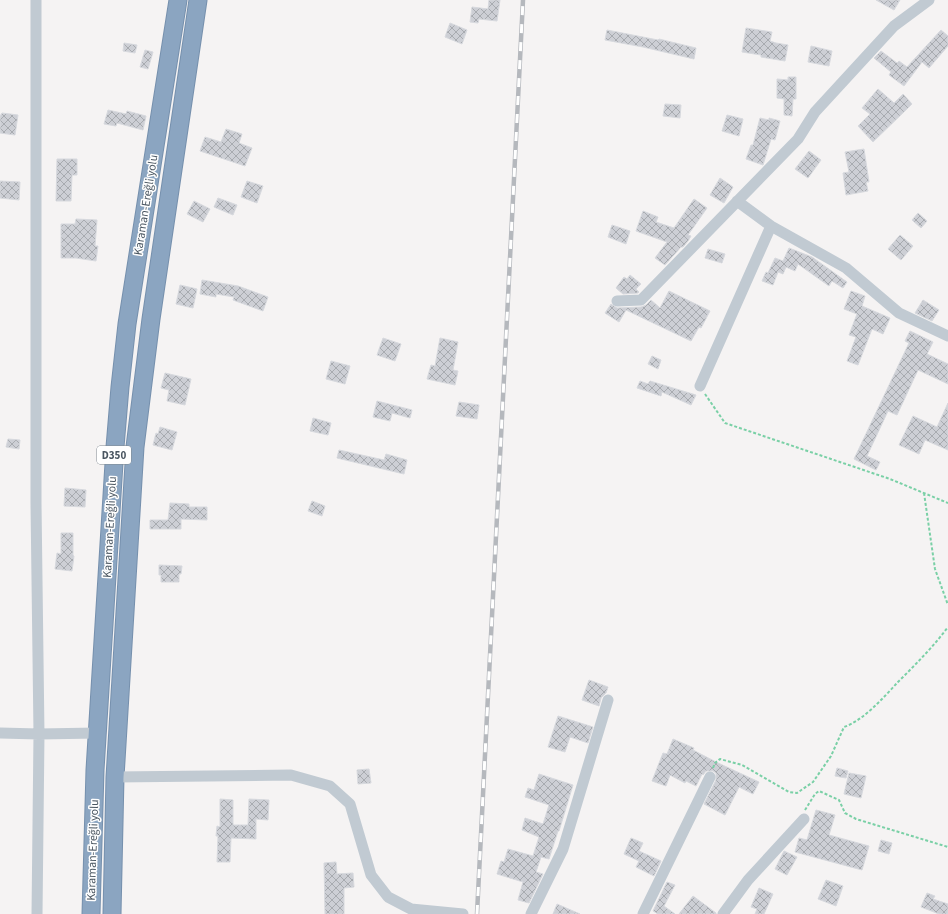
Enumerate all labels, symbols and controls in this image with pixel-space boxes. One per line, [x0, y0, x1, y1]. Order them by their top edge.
street label: Karaman-Ereğli yolu [130, 154, 162, 256]
road number: D350 [97, 446, 131, 464]
street label: Karaman-Ereğli yolu [99, 476, 121, 578]
street label: Karaman-Ereğli yolu [83, 799, 103, 901]

